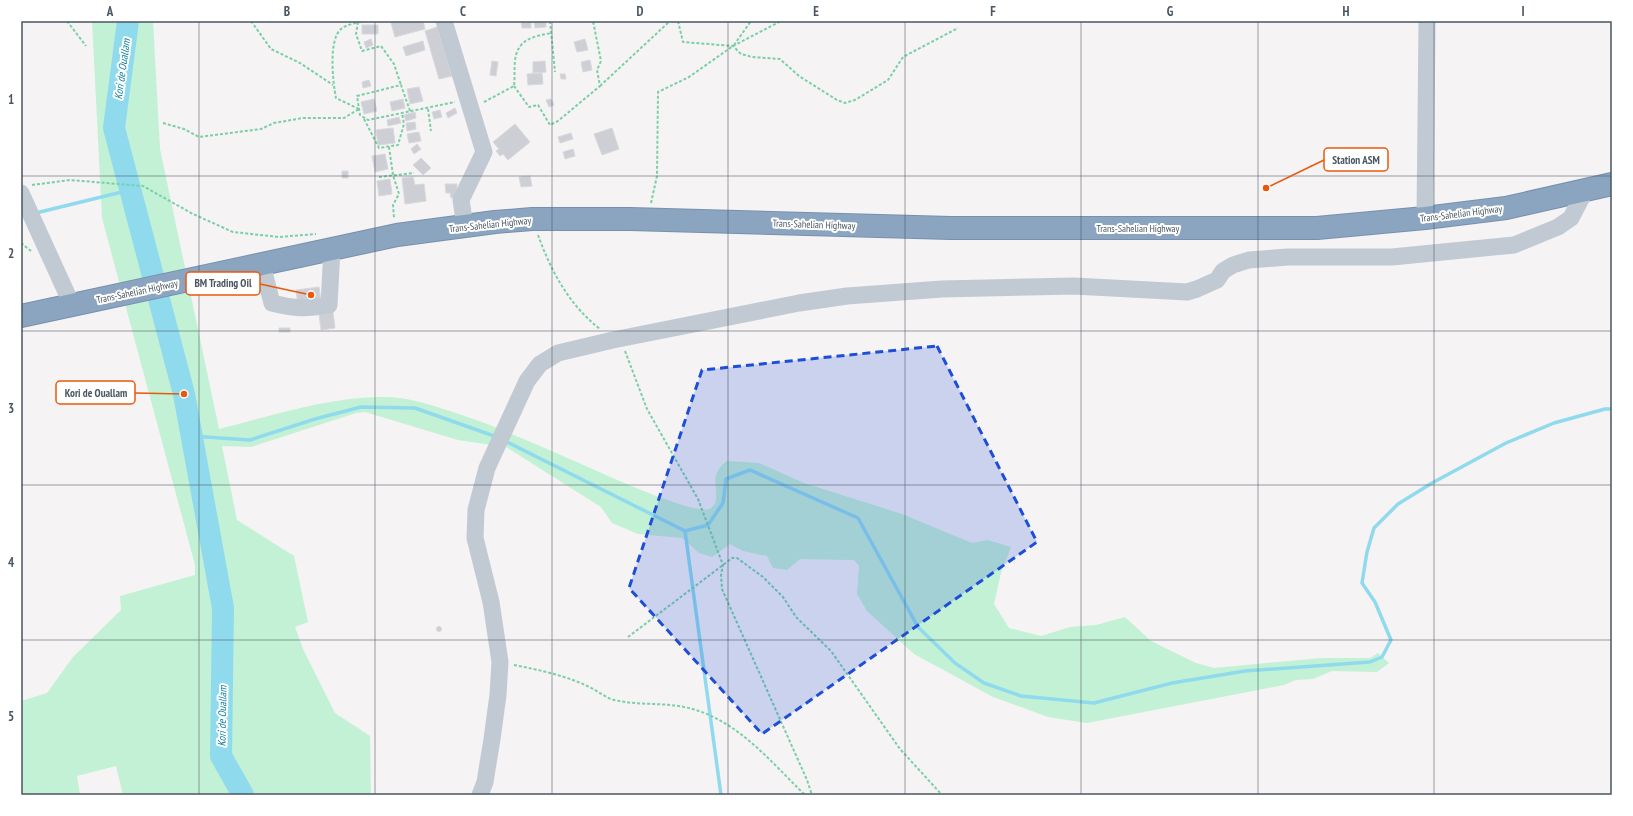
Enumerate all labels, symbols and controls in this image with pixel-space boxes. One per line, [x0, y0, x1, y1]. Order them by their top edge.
text: A [106, 3, 114, 20]
text: B [284, 3, 290, 20]
text: C [460, 3, 466, 20]
text: D [637, 3, 644, 20]
text: E [813, 3, 819, 20]
text: F [990, 3, 996, 20]
text: G [1167, 3, 1174, 20]
text: H [1343, 3, 1350, 20]
text: I [1521, 3, 1525, 20]
water label: Kori de Ouallam [111, 37, 133, 100]
text: 1 [8, 91, 14, 108]
callout: Station ASM [1324, 148, 1388, 171]
text: Station ASM [1332, 153, 1380, 167]
street label: Trans-Sahelian Highway [1419, 202, 1503, 225]
street label: Trans-Sahelian Highway [448, 214, 532, 235]
street label: Trans-Sahelian Highway [772, 217, 856, 232]
street label: Trans-Sahelian Highway [1097, 222, 1180, 235]
text: 2 [8, 245, 14, 262]
callout: BM Trading Oil [186, 272, 260, 295]
street label: Trans-Sahelian Highway [95, 276, 179, 306]
text: BM Trading Oil [194, 276, 252, 290]
callout: Kori de Ouallam [56, 381, 135, 404]
text: Kori de Ouallam [65, 386, 127, 400]
text: 3 [8, 400, 14, 417]
text: 4 [8, 554, 15, 571]
water label: Kori de Ouallam [214, 685, 230, 747]
text: 5 [8, 708, 14, 725]

